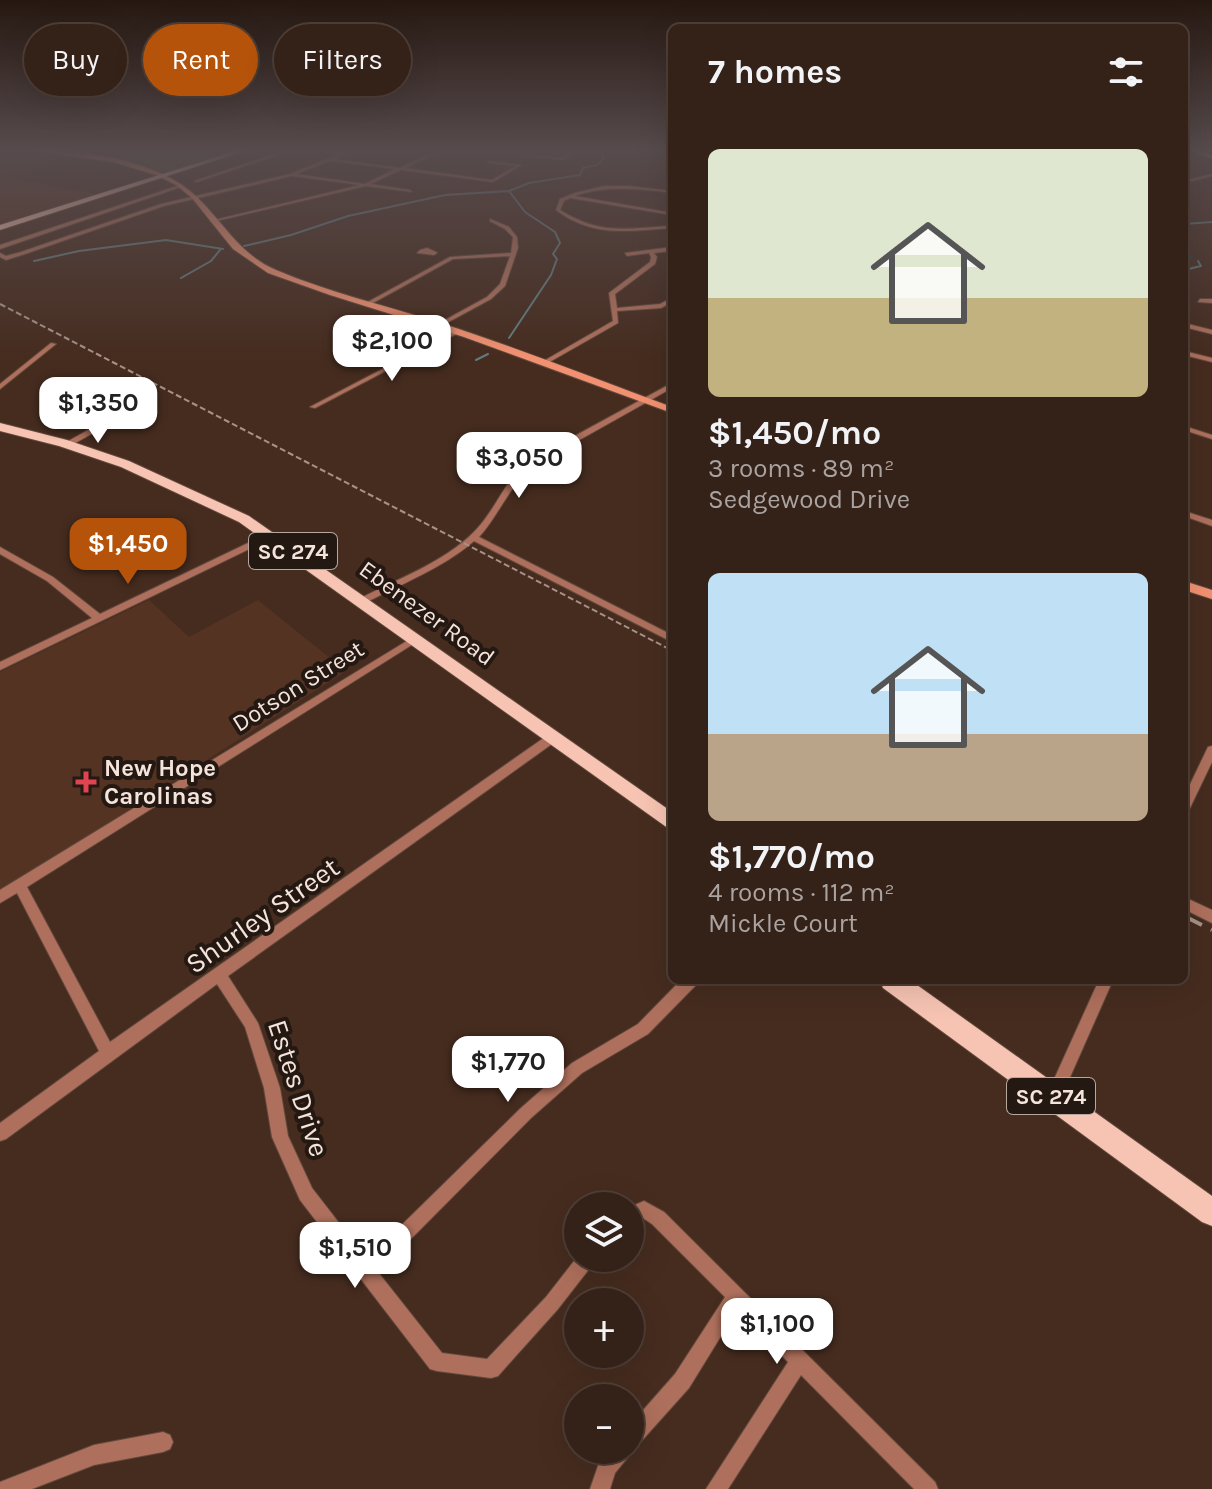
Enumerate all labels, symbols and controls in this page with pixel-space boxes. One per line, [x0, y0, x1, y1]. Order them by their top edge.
chip: Buy [24, 24, 127, 96]
chip: Rent [143, 24, 258, 96]
chip: Filters [274, 24, 411, 96]
icon: filters [1104, 50, 1148, 94]
text: 7 homes [708, 52, 842, 92]
icon: home [856, 201, 1000, 345]
pin: $2,100 [327, 315, 457, 383]
text: $2,100 [351, 325, 433, 356]
pin: $1,350 [33, 377, 163, 445]
text: $1,350 [57, 387, 139, 418]
text: $1,450/mo [708, 413, 881, 453]
pin: $3,050 [454, 432, 584, 500]
text: $3,050 [475, 442, 563, 473]
text: 3 rooms · 89 m² [708, 453, 894, 484]
text: Sedgewood Drive [708, 484, 910, 515]
pin: $1,450 [63, 518, 193, 586]
text: $1,450 [88, 528, 168, 559]
road number: SC 274 [249, 533, 337, 569]
street label: Ebenezer Road [354, 555, 500, 671]
icon: home [856, 625, 1000, 769]
street label: Dotson Street [227, 634, 369, 738]
place label: New Hope Carolinas [104, 754, 216, 810]
marker: New Hope Carolinas [75, 771, 97, 793]
text: $1,770/mo [708, 837, 875, 877]
street label: Shurley Street [179, 850, 345, 980]
text: 4 rooms · 112 m² [708, 877, 895, 908]
text: Mickle Court [708, 908, 858, 939]
street label: Estes Drive [261, 1015, 336, 1161]
pin: $1,770 [443, 1036, 573, 1104]
text: $1,770 [470, 1046, 546, 1077]
road number: SC 274 [1007, 1078, 1095, 1114]
map controls [564, 1192, 644, 1464]
button: layers [564, 1192, 644, 1272]
pin: $1,510 [290, 1222, 420, 1290]
text: $1,510 [318, 1232, 392, 1263]
button: + [564, 1288, 644, 1368]
pin: $1,100 [712, 1298, 842, 1366]
text: $1,100 [739, 1308, 815, 1339]
button: − [564, 1384, 644, 1464]

